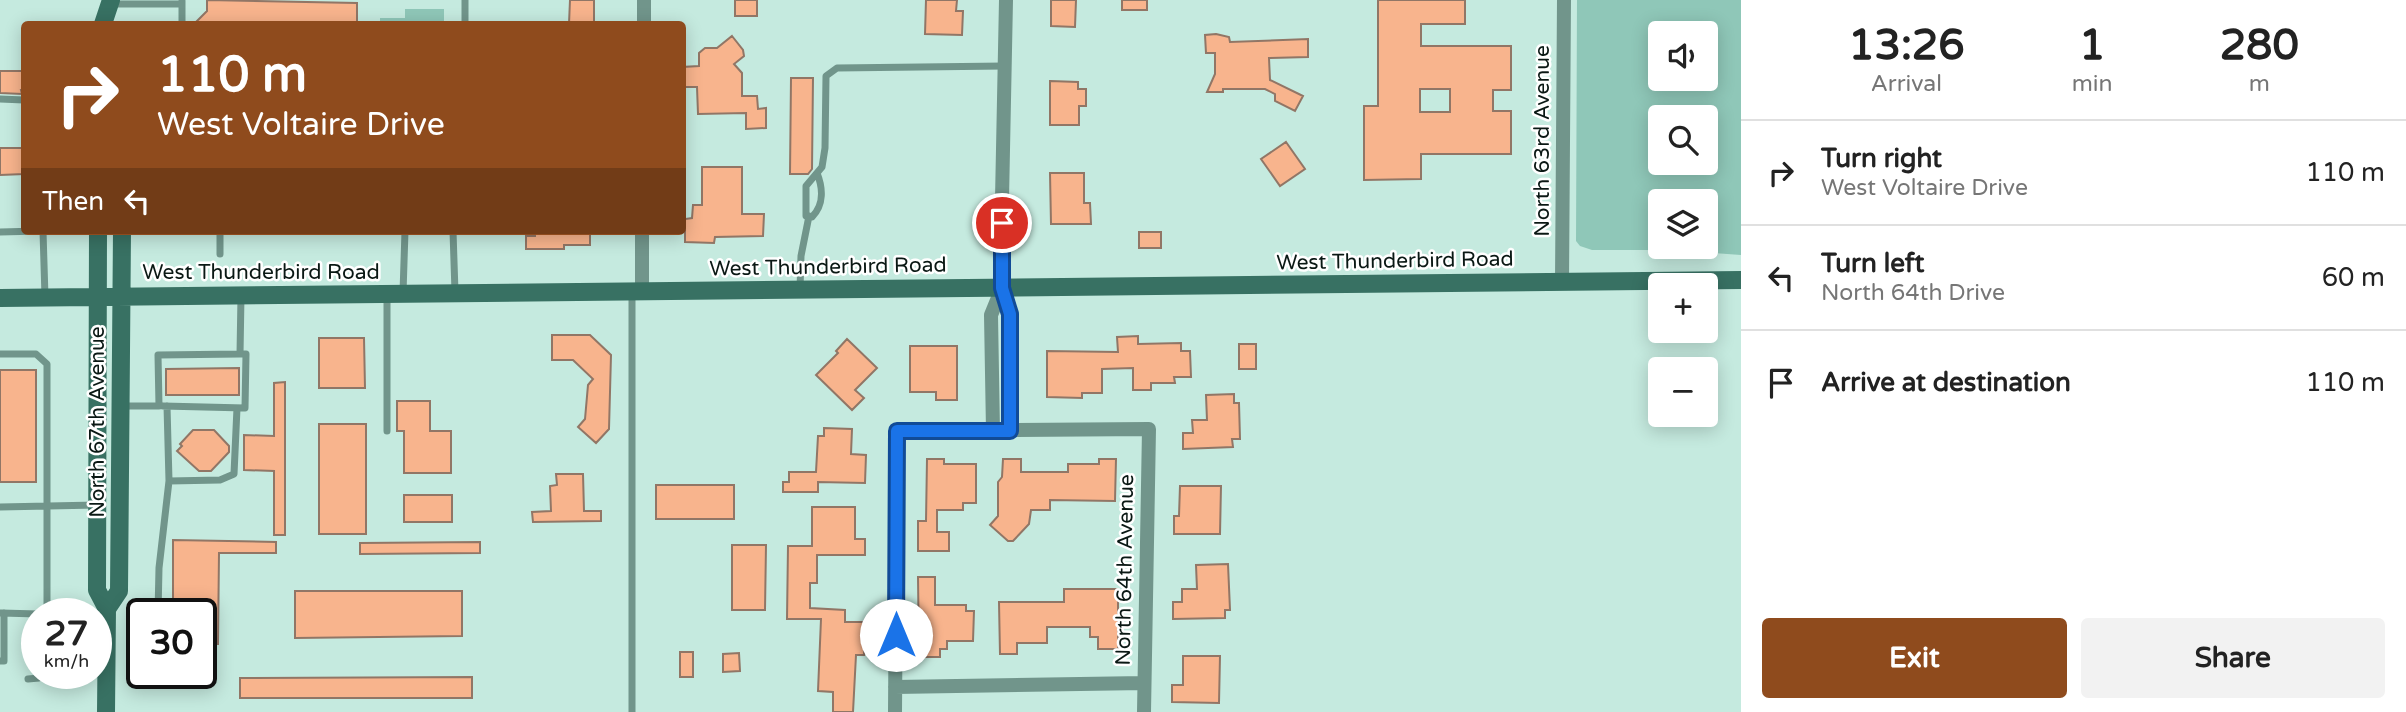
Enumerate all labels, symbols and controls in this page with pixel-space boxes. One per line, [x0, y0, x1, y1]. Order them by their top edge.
text: 13:26 [1848, 20, 1965, 71]
text: 1 [2079, 20, 2105, 71]
text: 280 [2220, 20, 2299, 71]
map controls [1648, 21, 1718, 427]
button: sound [1648, 21, 1718, 91]
street label: North 63rd Avenue [1530, 45, 1555, 237]
text: 110 m [157, 46, 307, 105]
icon: right [42, 49, 133, 140]
text: Arrival [1871, 70, 1942, 98]
text: min [2072, 70, 2113, 98]
text: m [2249, 70, 2270, 98]
button: search [1648, 105, 1718, 175]
text: West Voltaire Drive [157, 106, 445, 144]
text: Turn right [1821, 143, 1942, 174]
icon: right [1762, 154, 1800, 192]
text: 110 m [2305, 157, 2385, 188]
text: West Voltaire Drive [1821, 174, 2028, 202]
icon: left [118, 182, 156, 220]
text: Then [42, 186, 104, 217]
button: layers [1648, 189, 1718, 259]
pin [972, 193, 1032, 253]
icon: arrive [983, 204, 1021, 242]
street label: West Thunderbird Road [1276, 246, 1514, 276]
text: Turn left [1821, 248, 1924, 279]
street label: West Thunderbird Road [709, 252, 947, 282]
icon: left [1762, 259, 1800, 297]
street label: West Thunderbird Road [142, 260, 380, 285]
text: 60 m [2322, 262, 2385, 293]
button: + [1648, 273, 1718, 343]
text: North 64th Drive [1821, 279, 2005, 307]
street label: North 67th Avenue [85, 326, 110, 518]
button: − [1648, 357, 1718, 427]
icon: arrive [1762, 364, 1800, 402]
text: Arrive at destination [1821, 367, 2071, 398]
text: 110 m [2305, 367, 2385, 398]
street label: North 64th Avenue [1111, 474, 1139, 666]
speed limit sign: 30 [126, 598, 217, 689]
position arrow [859, 598, 933, 672]
text: 27 [45, 613, 88, 655]
button: Exit [1762, 618, 2067, 698]
button: Share [2081, 618, 2385, 698]
text: km/h [44, 650, 89, 672]

